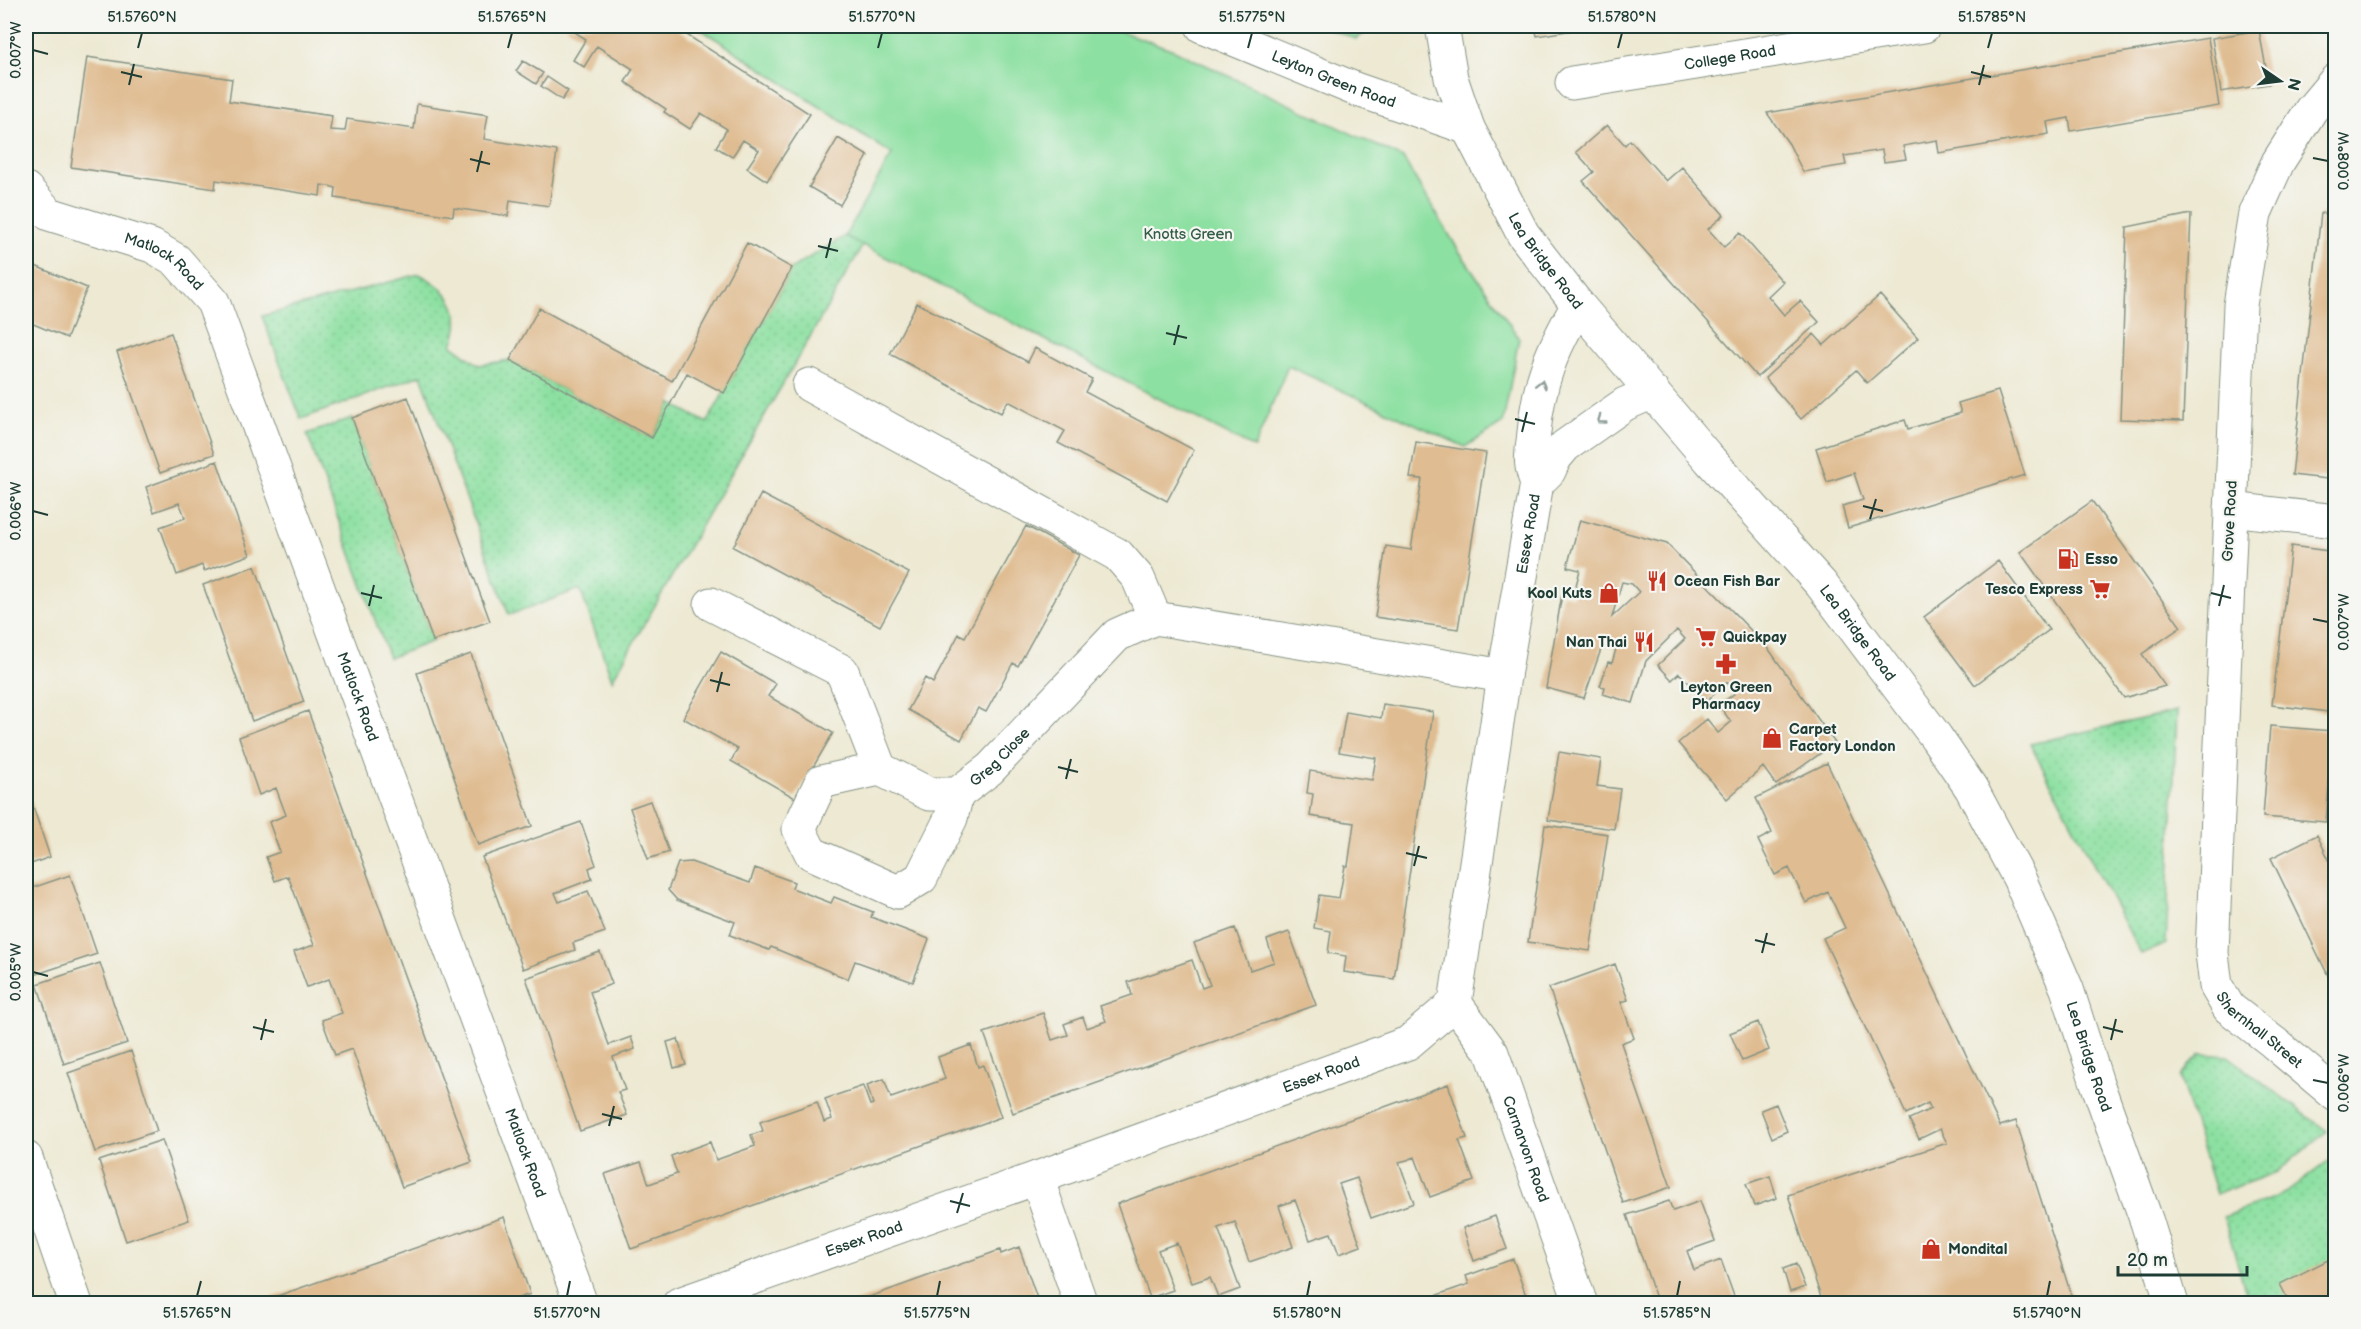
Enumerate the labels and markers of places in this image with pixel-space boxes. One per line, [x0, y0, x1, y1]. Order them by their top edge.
fuel station icon: Esso [2056, 547, 2080, 571]
place label: Esso [2085, 550, 2119, 569]
restaurant icon: Ocean Fish Bar [1645, 569, 1669, 593]
place label: Ocean Fish Bar [1674, 572, 1781, 591]
supermarket icon: Tesco Express [2088, 577, 2112, 601]
place label: Tesco Express [1985, 580, 2083, 599]
shop icon: Kool Kuts [1597, 581, 1621, 605]
place label: Kool Kuts [1527, 584, 1592, 603]
supermarket icon: Quickpay [1694, 625, 1718, 649]
place label: Quickpay [1723, 628, 1787, 647]
restaurant icon: Nan Thai [1632, 630, 1656, 654]
place label: Nan Thai [1566, 633, 1627, 652]
pharmacy icon: Leyton Green Pharmacy [1714, 652, 1738, 676]
place label: Leyton Green Pharmacy [1680, 678, 1772, 714]
place label: Carpet Factory London [1789, 720, 1896, 756]
shop icon: Carpet Factory London [1760, 726, 1784, 750]
shop icon: Mondital [1919, 1237, 1943, 1261]
place label: Mondital [1948, 1240, 2007, 1259]

